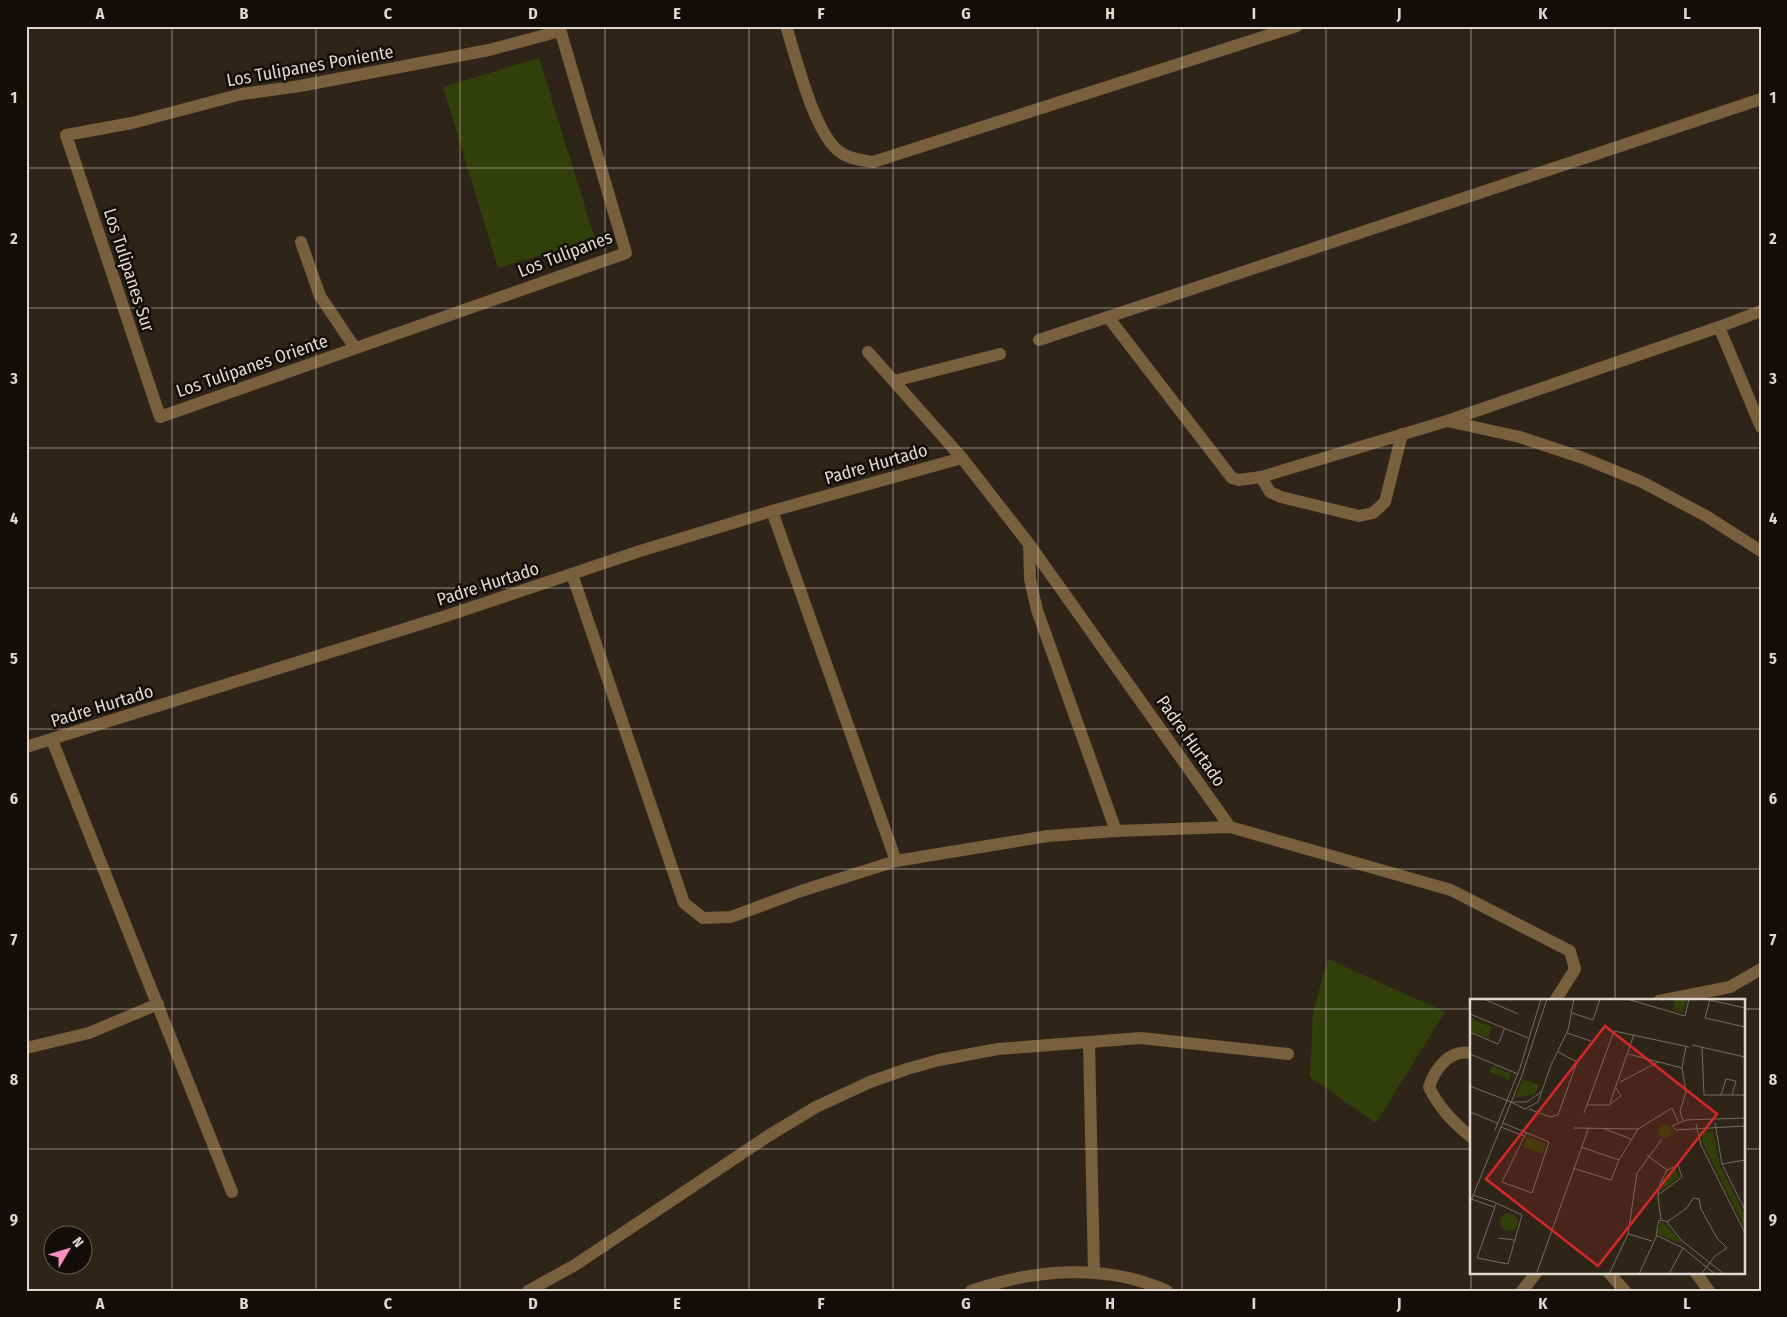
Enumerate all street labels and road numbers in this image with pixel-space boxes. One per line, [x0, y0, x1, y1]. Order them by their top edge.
street label: Los Tulipanes Poniente [225, 40, 395, 92]
street label: Los Tulipanes Sur [99, 206, 160, 335]
street label: Los Tulipanes [515, 226, 616, 282]
street label: Los Tulipanes Oriente [173, 330, 331, 402]
street label: Padre Hurtado [822, 439, 930, 489]
street label: Padre Hurtado [434, 557, 542, 611]
street label: Padre Hurtado [48, 680, 156, 732]
street label: Padre Hurtado [1152, 691, 1230, 791]

